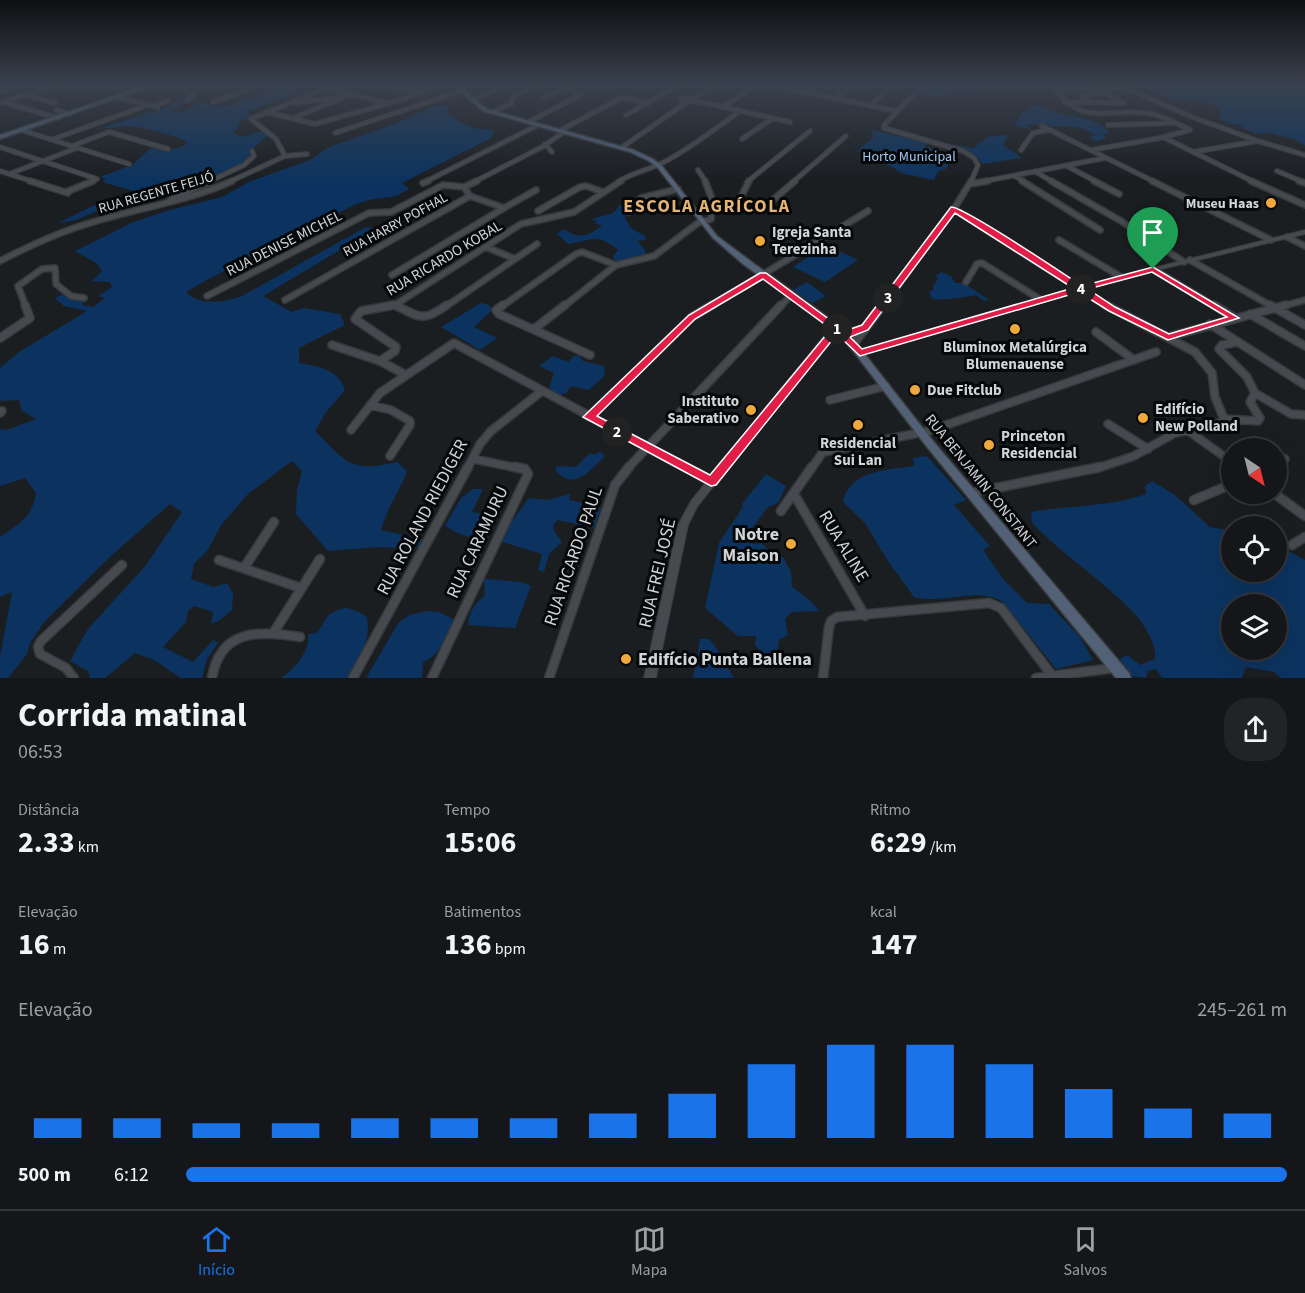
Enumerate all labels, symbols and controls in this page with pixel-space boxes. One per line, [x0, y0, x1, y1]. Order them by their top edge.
park label: Horto Municipal [862, 147, 956, 167]
street label: RUA REGENTE FEIJÓ [96, 167, 216, 219]
street label: RUA HARRY POFHAL [339, 188, 452, 262]
district label: ESCOLA AGRÍCOLA [623, 194, 791, 219]
place label: Museu Haas [1186, 194, 1259, 214]
marker: Museu Haas [1264, 196, 1278, 210]
street label: RUA DENISE MICHEL [223, 205, 346, 282]
pin [1127, 207, 1178, 269]
street label: RUA RICARDO KOBAL [382, 216, 506, 301]
icon: arrive [1136, 216, 1169, 249]
place label: Igreja Santa Terezinha [772, 222, 851, 260]
marker: Igreja Santa Terezinha [753, 234, 767, 248]
pin: 4 [1066, 274, 1096, 304]
text: 4 [1077, 278, 1085, 300]
pin: 3 [873, 283, 903, 313]
text: 3 [884, 287, 892, 309]
pin: 1 [822, 314, 852, 344]
text: 1 [833, 318, 841, 340]
marker: Bluminox Metalúrgica Blumenauense [1008, 322, 1022, 336]
place label: Bluminox Metalúrgica Blumenauense [943, 337, 1087, 375]
place label: Due Fitclub [927, 380, 1002, 401]
marker: Due Fitclub [908, 383, 922, 397]
place label: Instituto Saberativo [667, 391, 739, 429]
place label: Edifício New Polland [1155, 399, 1238, 437]
marker: Instituto Saberativo [744, 403, 758, 417]
street label: RUA BENJAMIN CONSTANT [920, 410, 1041, 553]
marker: Edifício New Polland [1136, 411, 1150, 425]
pin: 2 [602, 417, 632, 447]
marker: Residencial Sui Lan [851, 418, 865, 432]
text: 2 [613, 421, 621, 443]
place label: Princeton Residencial [1001, 426, 1078, 464]
place label: Residencial Sui Lan [820, 433, 897, 471]
street label: RUA ROLAND RIEDIGER [371, 435, 474, 600]
marker: Princeton Residencial [982, 438, 996, 452]
north arrow [1221, 438, 1287, 504]
map controls [1221, 438, 1287, 660]
street label: RUA CARAMURU [440, 482, 514, 603]
street label: RUA RICARDO PAUL [538, 483, 609, 629]
street label: RUA ALINE [812, 506, 875, 587]
street label: RUA FREI JOSÉ [633, 516, 682, 630]
button: locate [1221, 516, 1287, 582]
place label: Notre Maison [723, 522, 779, 568]
marker: Notre Maison [784, 537, 798, 551]
button: layers [1221, 594, 1287, 660]
place label: Edifício Punta Ballena [638, 647, 812, 672]
marker: Edifício Punta Ballena [619, 652, 633, 666]
text: Corrida matinal [18, 692, 246, 739]
button: share [1224, 698, 1287, 761]
text: 06:53 [18, 738, 63, 766]
text: Distância [18, 799, 79, 821]
text: Tempo [444, 799, 490, 821]
text: Ritmo [870, 799, 910, 821]
text: 2.33 [18, 821, 75, 864]
text: 15:06 [444, 821, 516, 864]
text: 6:29 [870, 821, 927, 864]
text: km [75, 836, 99, 858]
text: /km [927, 836, 957, 858]
text: Elevação [18, 901, 78, 923]
text: Batimentos [444, 901, 521, 923]
text: kcal [870, 901, 897, 923]
text: 16 [18, 923, 50, 966]
text: 136 [444, 923, 492, 966]
text: 147 [870, 923, 918, 966]
text: m [50, 938, 66, 960]
text: bpm [492, 938, 526, 960]
text: Elevação [18, 996, 93, 1024]
text: 245–261 m [1197, 996, 1287, 1024]
text: 500 m [18, 1161, 71, 1189]
text: 6:12 [114, 1161, 149, 1189]
tab: Início [198, 1223, 235, 1281]
tab: Mapa [631, 1223, 667, 1281]
tab: Salvos [1063, 1223, 1107, 1281]

